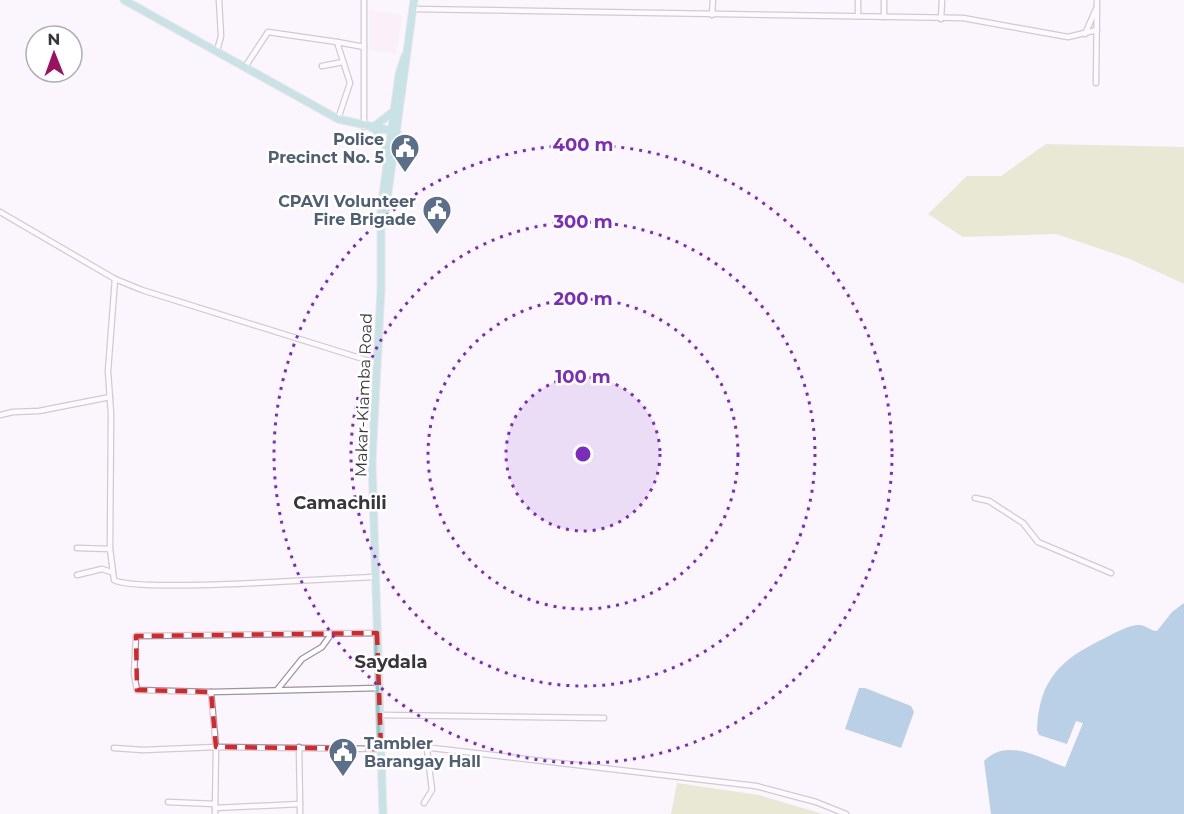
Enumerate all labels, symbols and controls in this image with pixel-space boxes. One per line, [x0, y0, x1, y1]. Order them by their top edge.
north arrow [24, 24, 84, 84]
text: N [47, 30, 60, 49]
place label: Police Precinct No. 5 [268, 130, 384, 167]
public building icon: Police Precinct No. 5 [389, 132, 421, 174]
text: 400 m [553, 134, 613, 156]
place label: CPAVI Volunteer Fire Brigade [278, 192, 416, 229]
public building icon: CPAVI Volunteer Fire Brigade [421, 194, 453, 236]
text: 300 m [552, 211, 613, 233]
text: 200 m [553, 288, 613, 310]
street label: Makar-Kiamba Road [351, 313, 376, 477]
text: 100 m [555, 366, 611, 388]
centre of rings [573, 444, 593, 464]
district label: Camachili [293, 492, 387, 514]
district label: Saydala [354, 651, 428, 673]
place label: Tambler Barangay Hall [364, 734, 481, 771]
public building icon: Tambler Barangay Hall [327, 736, 359, 778]

